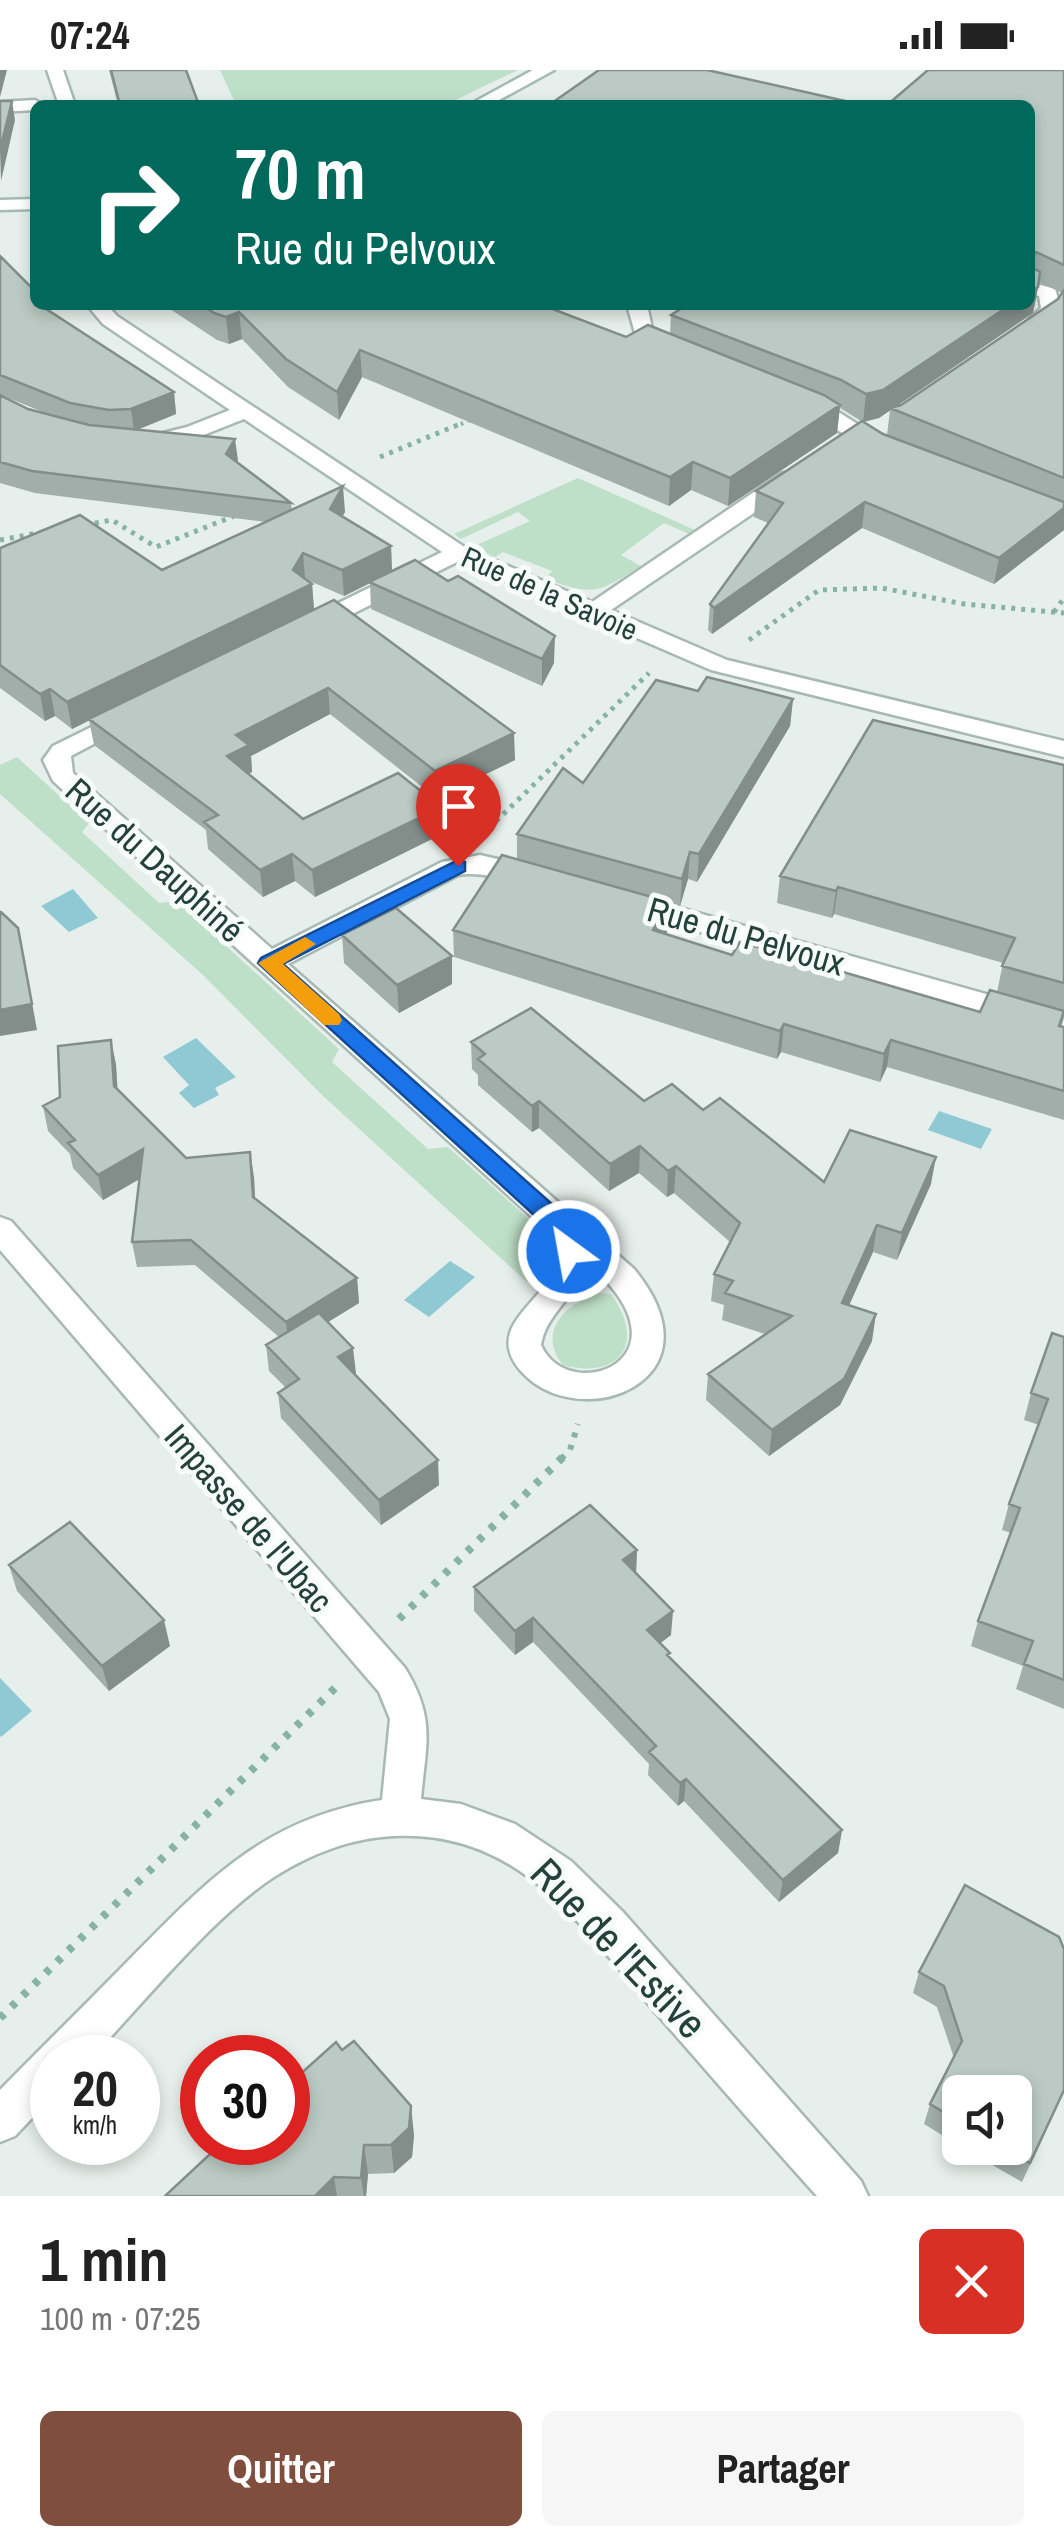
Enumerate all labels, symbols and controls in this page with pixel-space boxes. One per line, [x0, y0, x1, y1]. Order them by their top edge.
text: 07:24 [50, 10, 130, 61]
text: 70 m [235, 127, 366, 221]
icon: right [70, 140, 200, 270]
text: Rue du Pelvoux [235, 217, 496, 278]
street label: Rue de la Savoie [456, 536, 644, 650]
pin [416, 764, 501, 867]
street label: Rue du Dauphiné [56, 767, 254, 953]
icon: arrive [431, 779, 486, 834]
street label: Rue du Pelvoux [642, 885, 850, 987]
position arrow [517, 1199, 621, 1303]
street label: Impasse de l'Ubac [154, 1414, 344, 1622]
street label: Rue de l'Estive [519, 1846, 719, 2050]
speed limit sign: 30 [180, 2035, 310, 2165]
text: 20 [72, 2054, 118, 2122]
map controls [942, 2075, 1032, 2165]
button: sound [942, 2075, 1032, 2165]
text: km/h [73, 2108, 117, 2142]
text: 1 min [40, 2219, 169, 2300]
button: close [919, 2229, 1024, 2334]
text: 100 m · 07:25 [40, 2297, 200, 2340]
button: Quitter [40, 2411, 522, 2526]
button: Partager [542, 2411, 1024, 2526]

